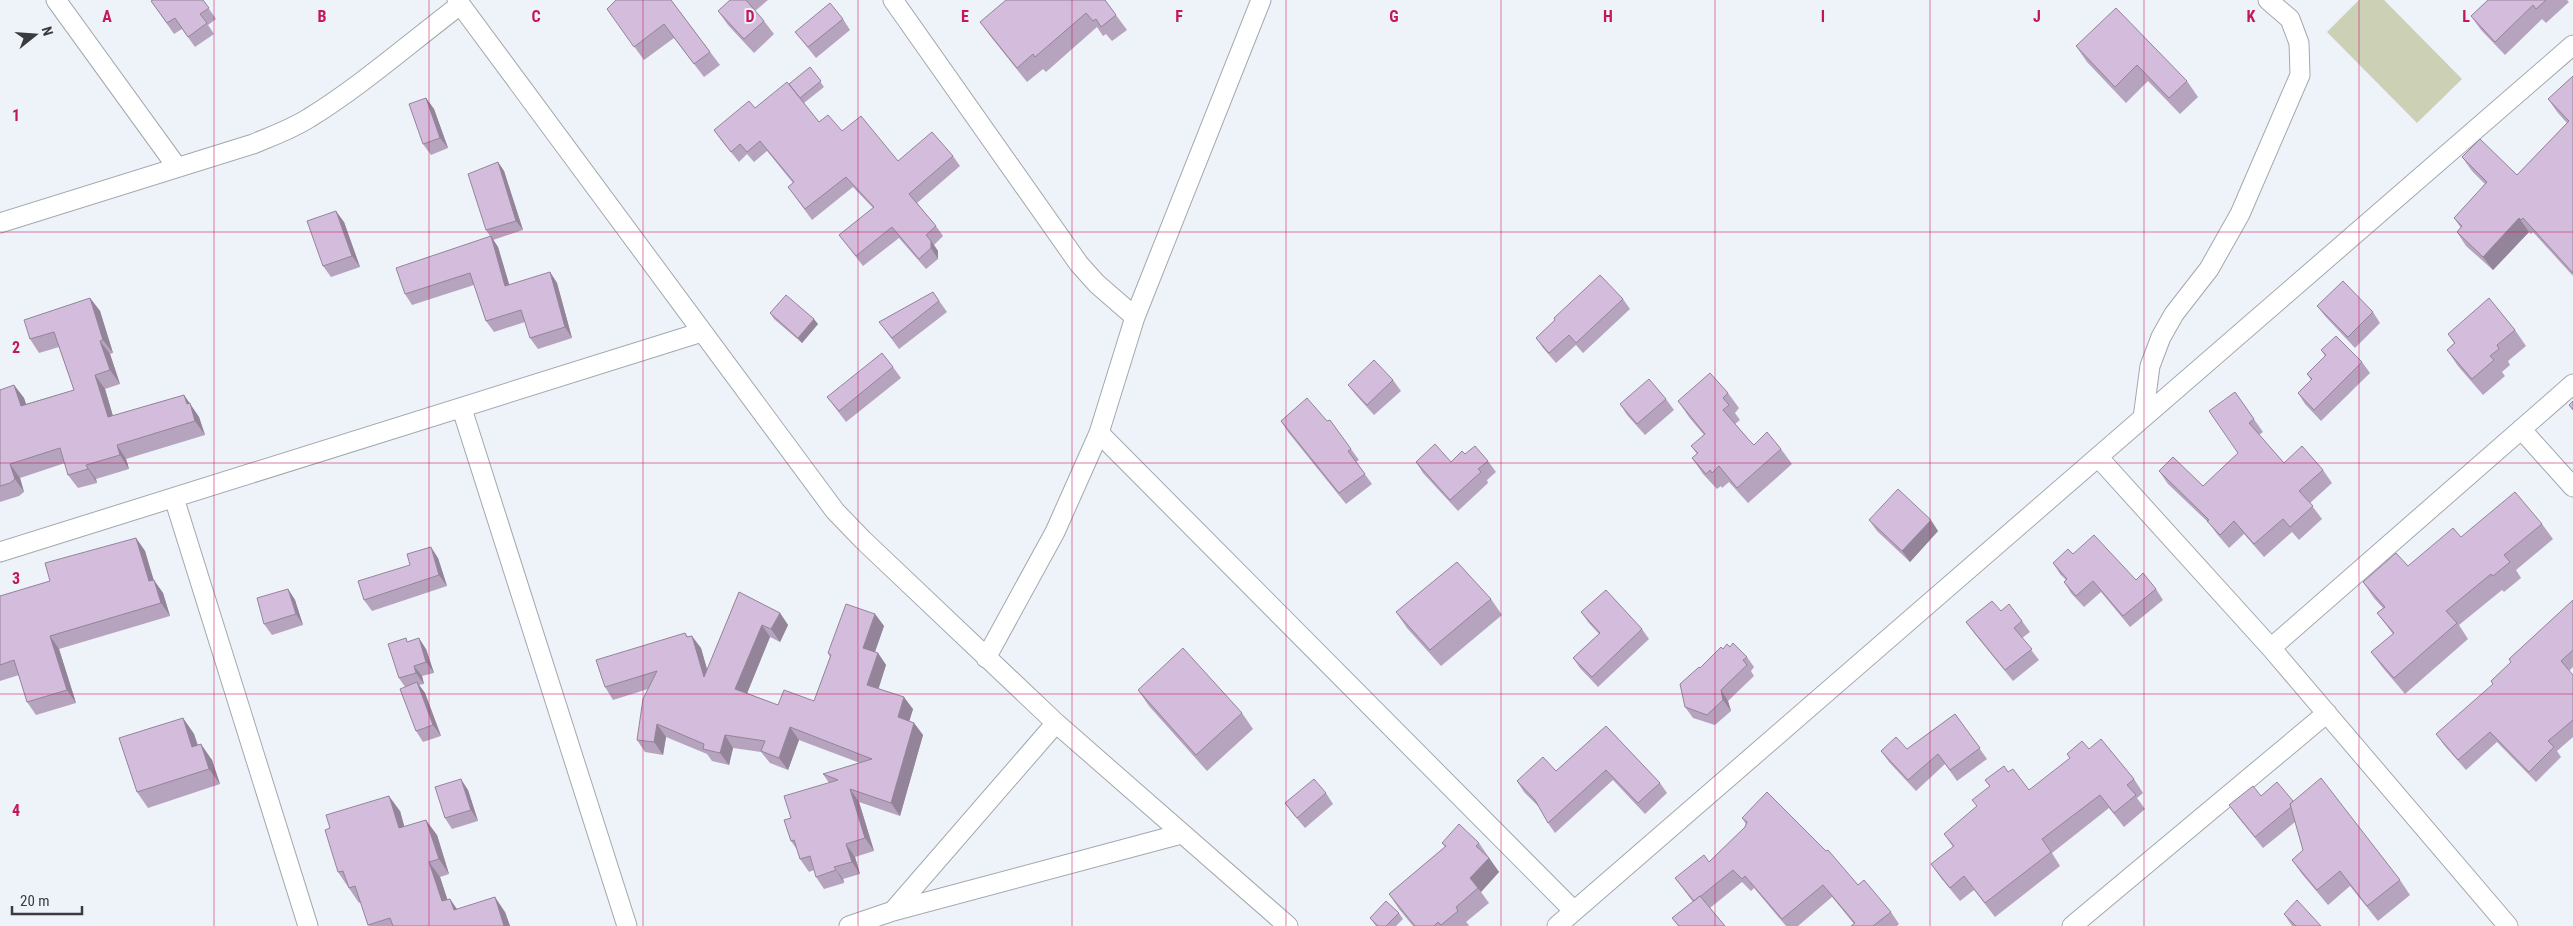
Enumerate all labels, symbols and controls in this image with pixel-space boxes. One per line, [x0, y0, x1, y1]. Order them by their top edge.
text: A [102, 7, 112, 26]
text: B [318, 7, 327, 26]
text: C [531, 7, 541, 26]
text: D [745, 7, 755, 26]
text: E [961, 7, 969, 26]
text: F [1175, 7, 1183, 26]
text: G [1389, 7, 1399, 26]
text: H [1603, 7, 1613, 26]
text: I [1821, 7, 1825, 26]
text: J [2033, 7, 2041, 26]
text: K [2247, 7, 2256, 26]
text: L [2462, 7, 2470, 26]
north arrow [10, 10, 60, 60]
text: N [39, 25, 56, 38]
text: 1 [12, 106, 20, 125]
text: 2 [12, 338, 20, 357]
text: 3 [12, 569, 20, 588]
text: 4 [12, 801, 20, 820]
scale bar [12, 884, 82, 916]
text: 20 m [20, 892, 50, 910]

